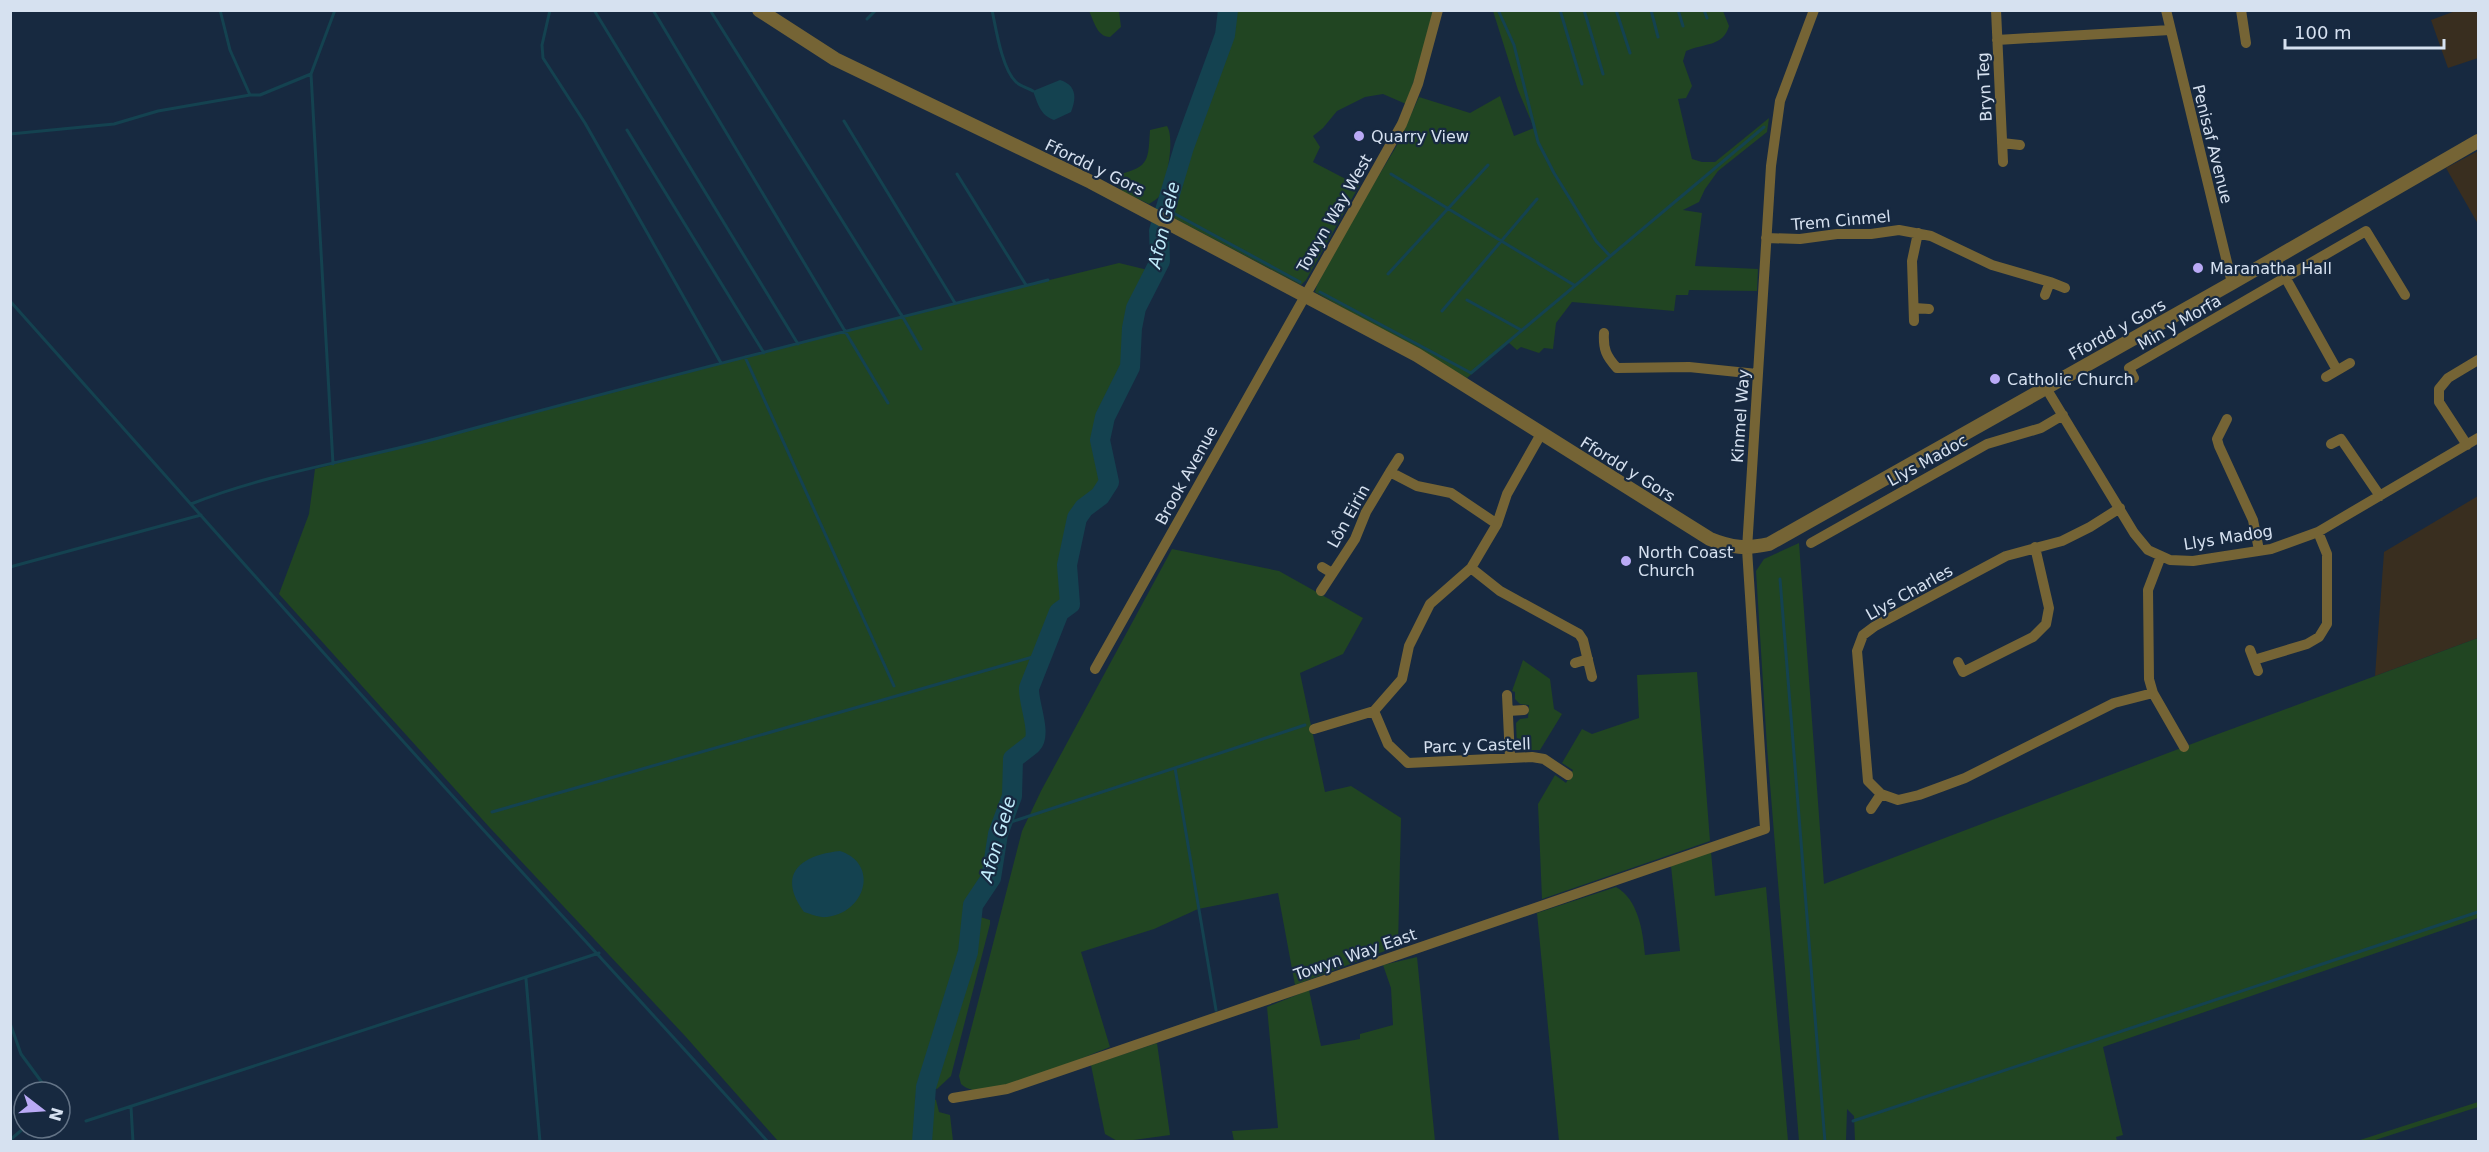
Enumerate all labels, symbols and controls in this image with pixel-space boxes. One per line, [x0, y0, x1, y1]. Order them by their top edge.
scale bar [2285, 12, 2444, 50]
text: 100 m [2294, 22, 2352, 43]
street label: Bryn Teg [1973, 52, 1996, 122]
street label: Penisaf Avenue [2189, 83, 2236, 206]
place label: Quarry View [1371, 127, 1469, 146]
marker: Quarry View [1352, 129, 1366, 143]
street label: Ffordd y Gors [1042, 135, 1147, 200]
street label: Towyn Way West [1292, 151, 1376, 277]
water label: Afon Gele [1143, 180, 1184, 271]
street label: Trem Cinmel [1790, 207, 1892, 234]
place label: Maranatha Hall [2210, 259, 2332, 278]
marker: Maranatha Hall [2191, 261, 2205, 275]
street label: Min y Morfa [2134, 291, 2225, 354]
street label: Ffordd y Gors [2065, 295, 2169, 364]
street label: Kinmel Way [1728, 368, 1753, 464]
place label: Catholic Church [2007, 370, 2134, 389]
marker: Catholic Church [1988, 372, 2002, 386]
street label: Brook Avenue [1151, 422, 1222, 528]
street label: Llys Madoc [1884, 431, 1971, 490]
street label: Ffordd y Gors [1577, 433, 1679, 506]
street label: Lôn Eirin [1323, 481, 1374, 551]
street label: Llys Madog [2182, 521, 2274, 554]
place label: North Coast Church [1638, 543, 1733, 580]
marker: North Coast Church [1619, 554, 1633, 568]
street label: Llys Charles [1862, 561, 1956, 624]
street label: Parc y Castell [1423, 734, 1531, 757]
water label: Afon Gele [975, 794, 1020, 885]
street label: Towyn Way East [1290, 925, 1419, 985]
north arrow [12, 1080, 72, 1140]
text: N [45, 1105, 67, 1123]

